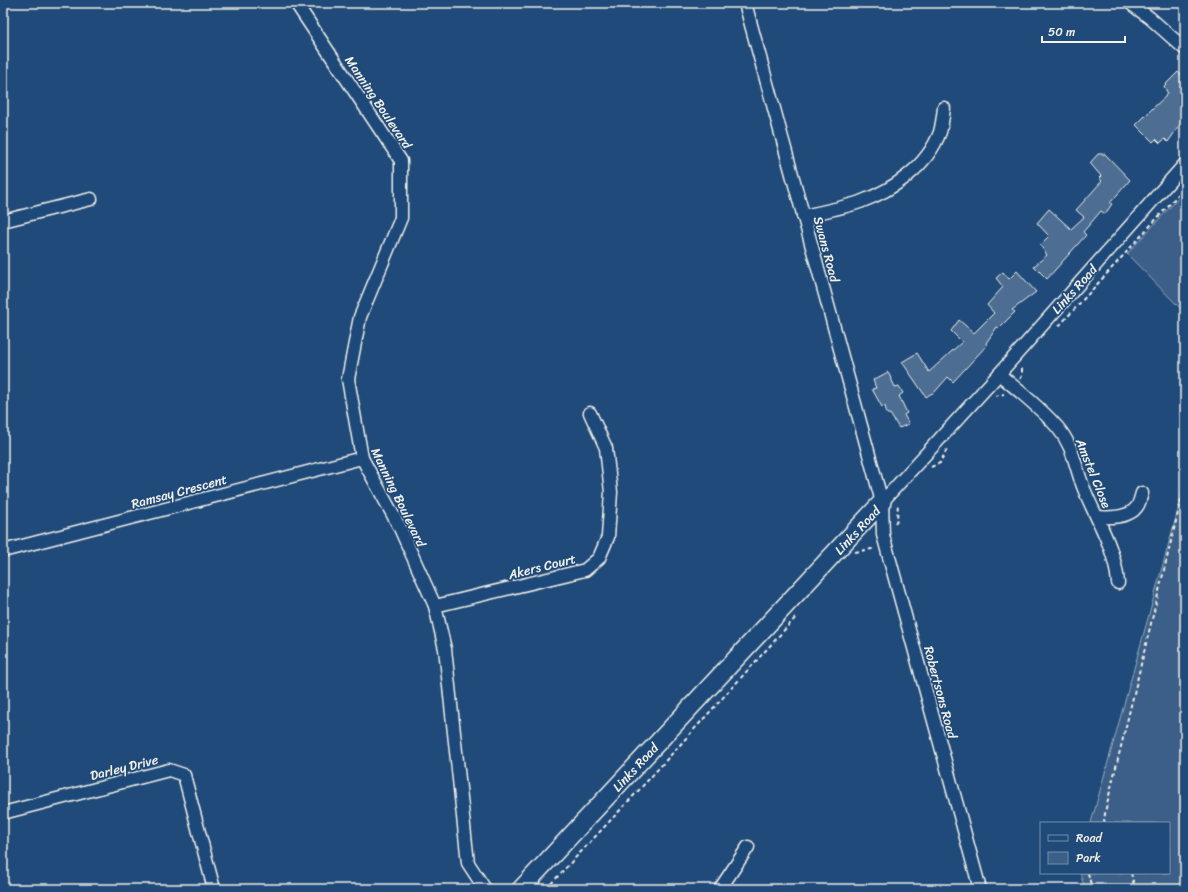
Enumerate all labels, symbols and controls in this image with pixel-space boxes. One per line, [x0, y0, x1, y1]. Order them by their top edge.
scale bar [1042, 18, 1125, 44]
text: 50 m [1048, 21, 1075, 43]
street label: Manning Boulevard [339, 51, 419, 155]
street label: Swans Road [807, 214, 847, 286]
street label: Links Road [1046, 258, 1104, 319]
street label: Amstel Close [1069, 434, 1118, 512]
street label: Manning Boulevard [364, 443, 433, 552]
street label: Ramsay Crescent [129, 468, 230, 515]
street label: Links Road [828, 500, 887, 560]
street label: Akers Court [505, 547, 579, 586]
street label: Robertsons Road [917, 643, 964, 742]
street label: Links Road [606, 737, 665, 797]
street label: Darley Drive [88, 748, 161, 787]
legend [1040, 822, 1170, 874]
text: Road [1076, 827, 1103, 849]
text: Park [1076, 847, 1101, 869]

